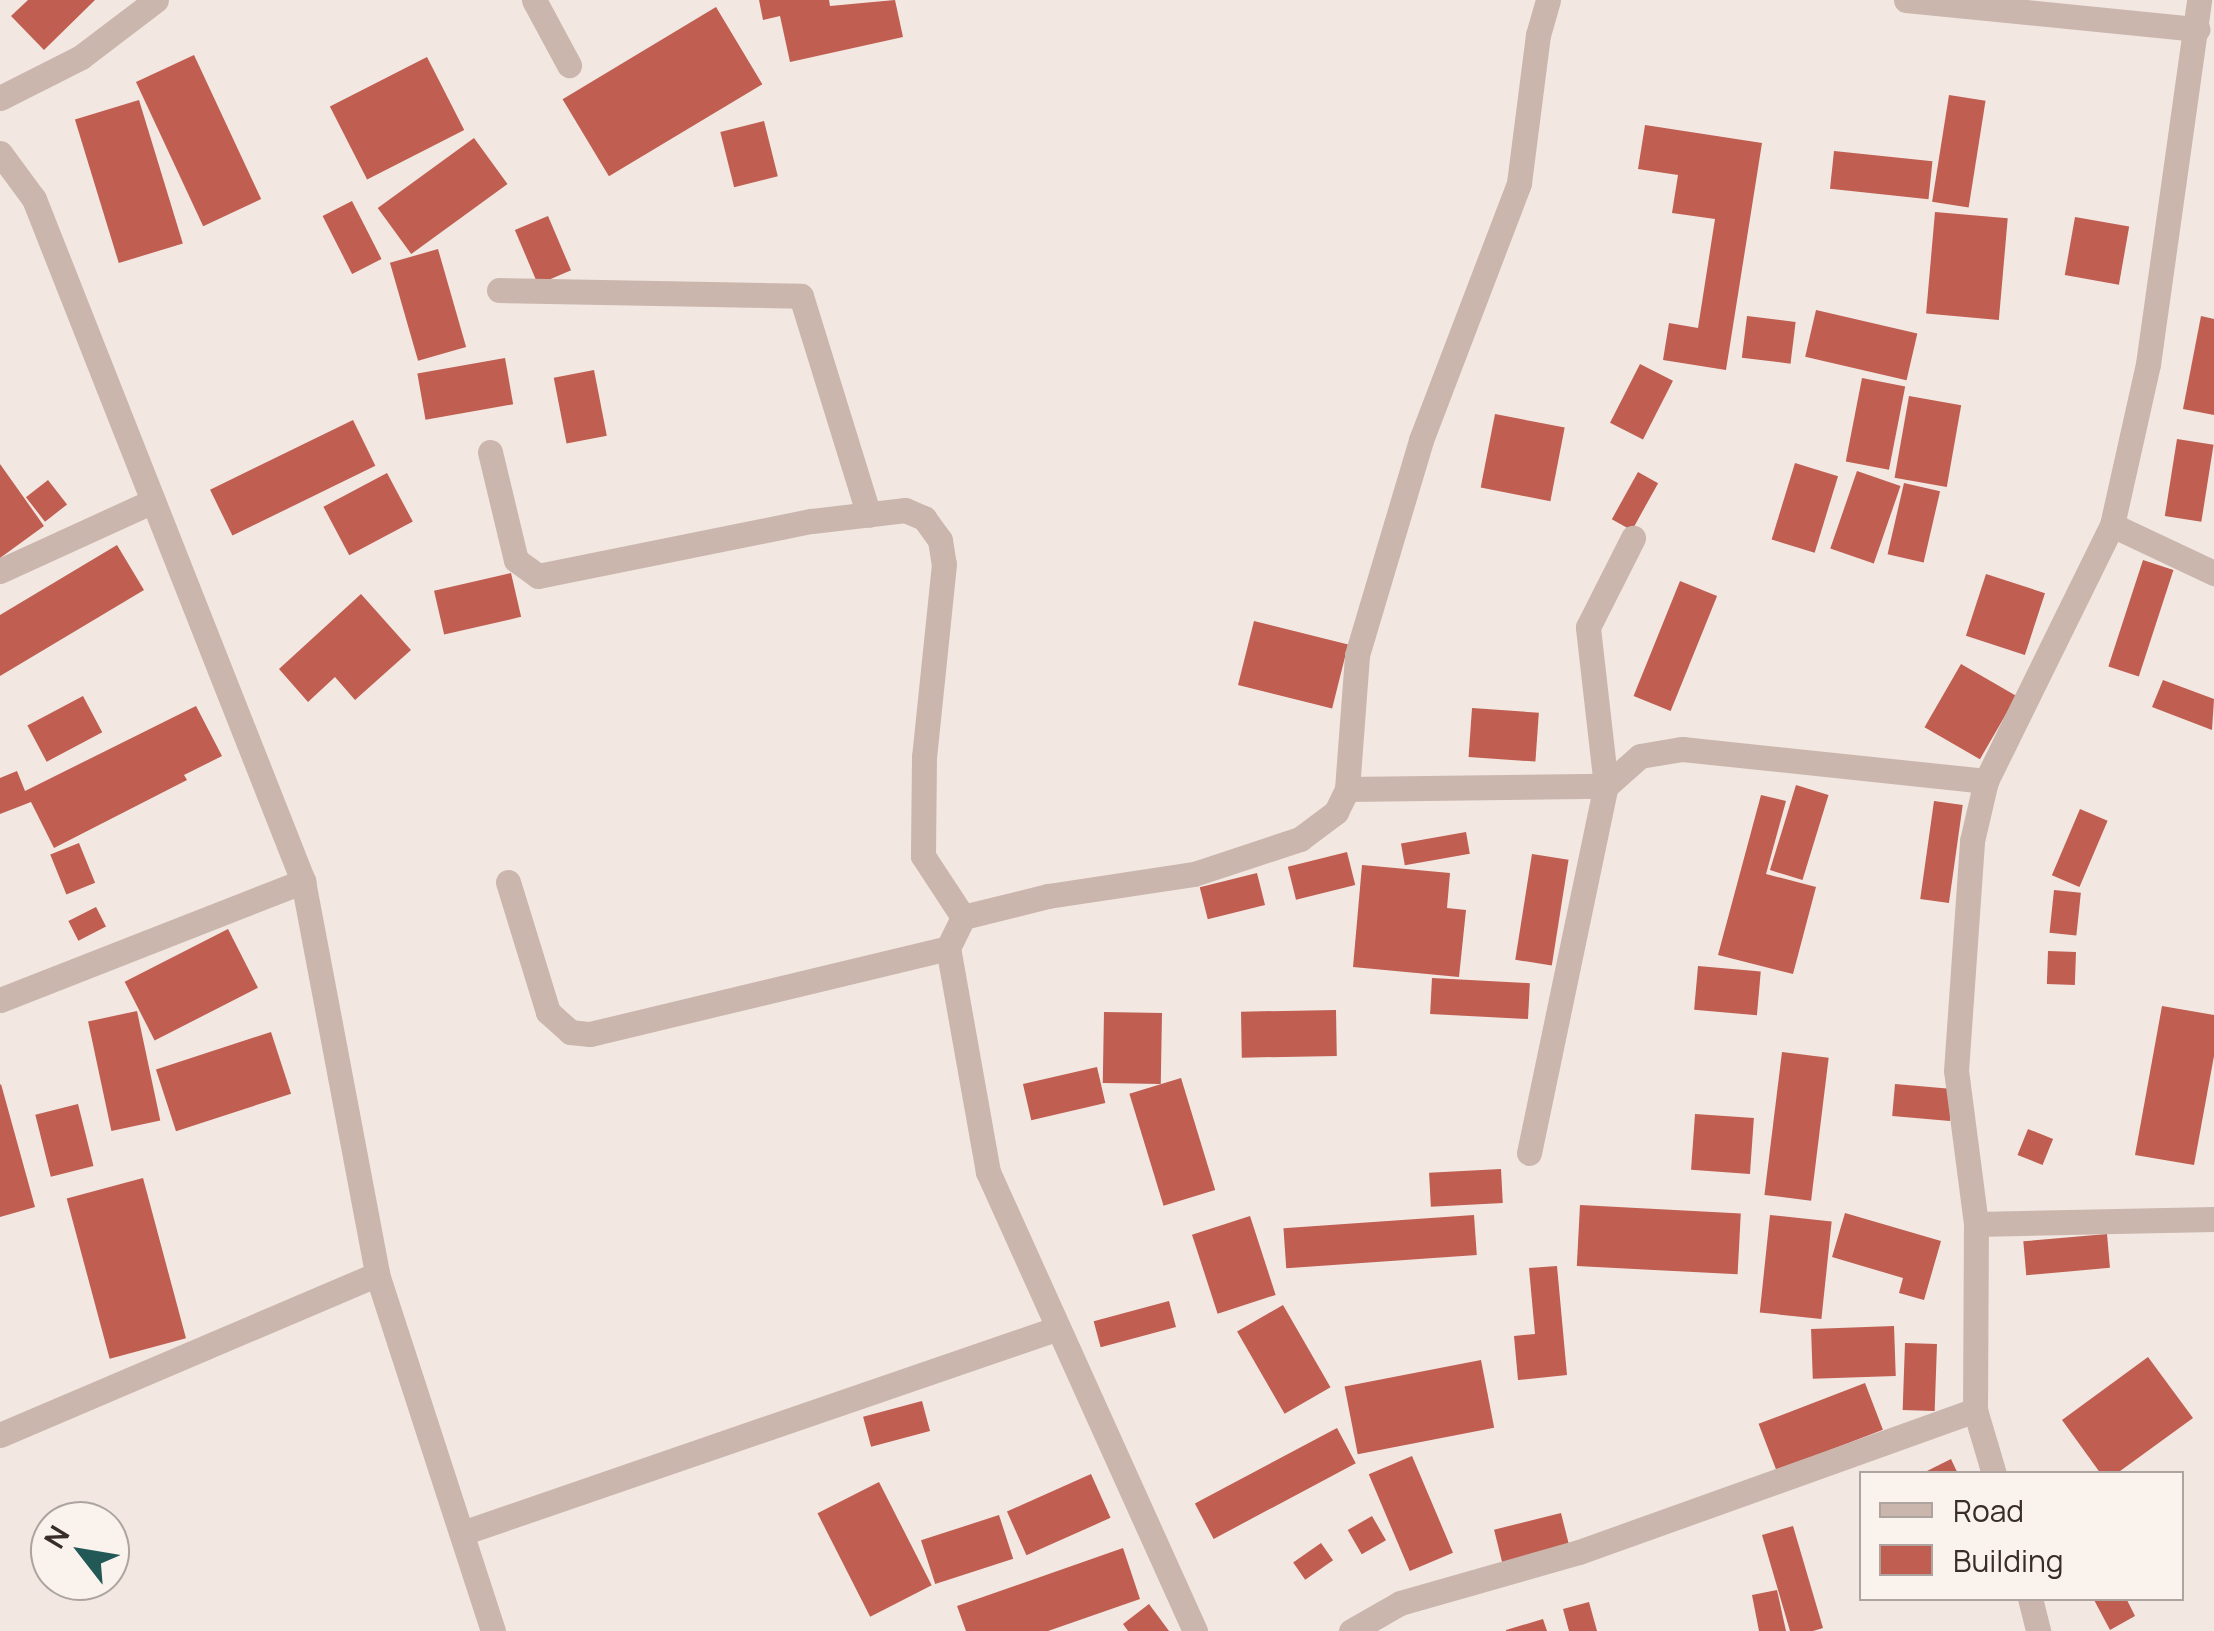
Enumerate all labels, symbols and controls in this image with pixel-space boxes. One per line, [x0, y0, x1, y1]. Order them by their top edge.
legend [1859, 1471, 2184, 1601]
text: Road [1953, 1490, 2024, 1531]
north arrow [30, 1501, 130, 1601]
text: N [35, 1518, 77, 1555]
text: Building [1953, 1540, 2064, 1581]

